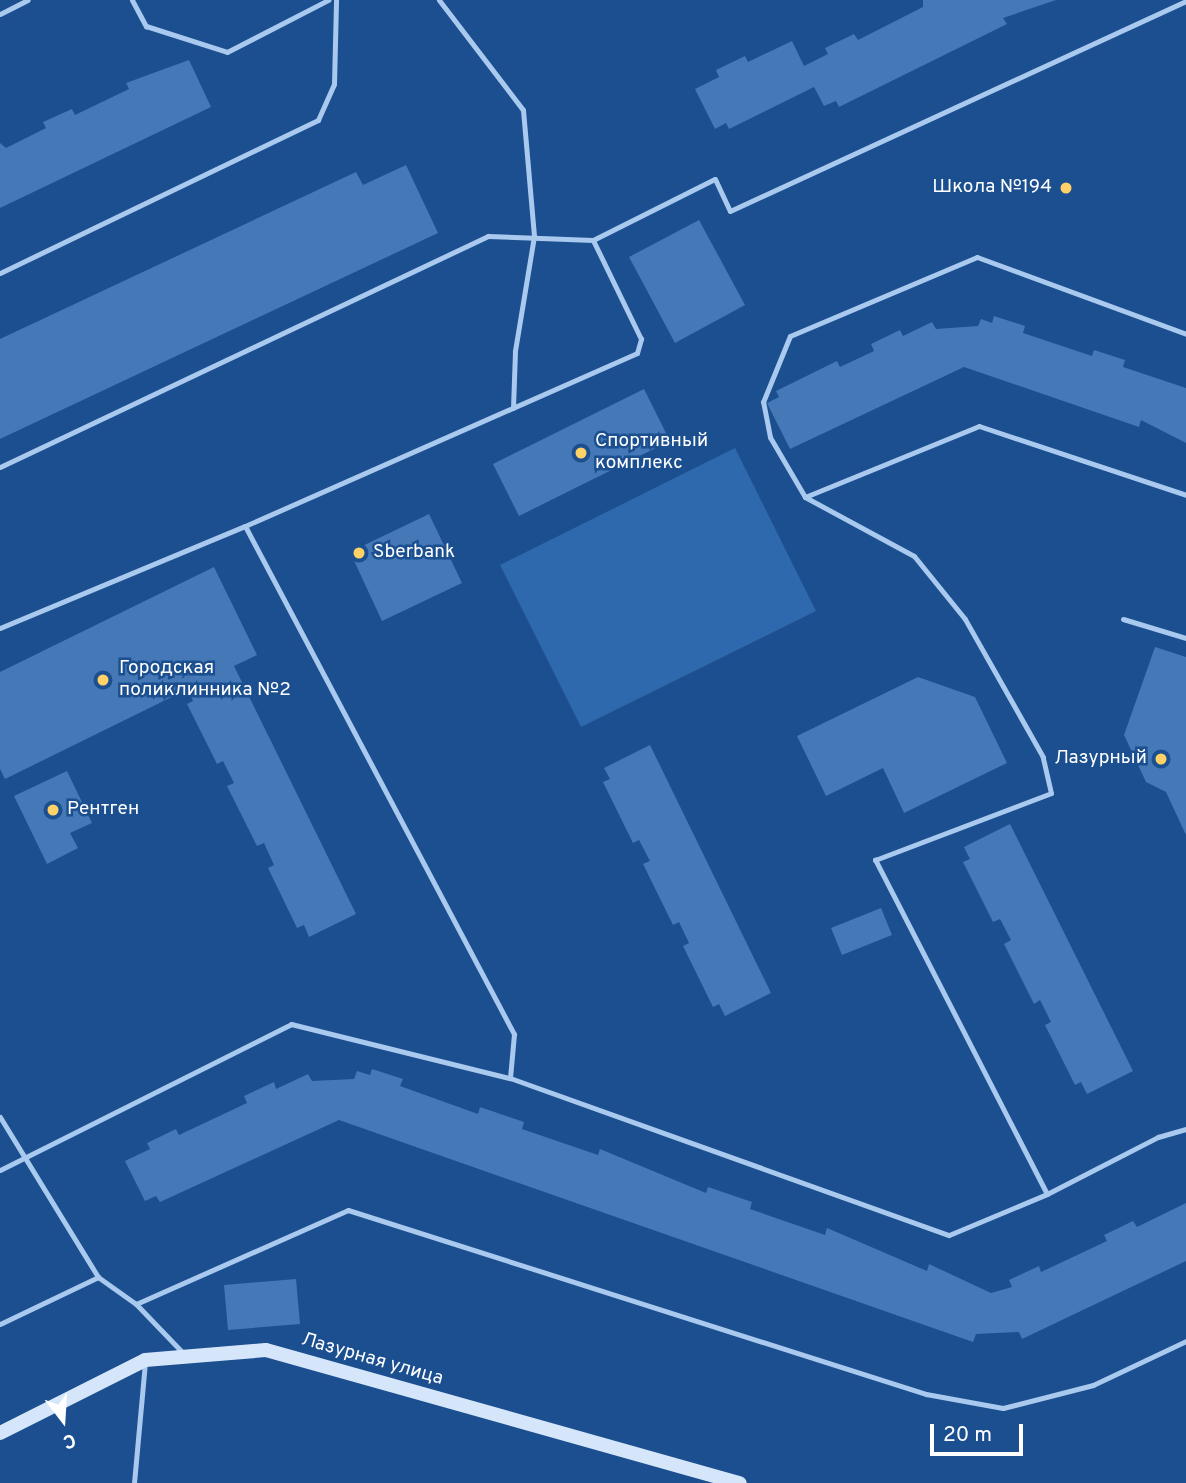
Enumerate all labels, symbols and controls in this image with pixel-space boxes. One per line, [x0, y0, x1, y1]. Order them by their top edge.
place label: Школа №194 [932, 177, 1052, 199]
marker: Школа №194 [1058, 180, 1074, 196]
place label: Спортивный комплекс [595, 431, 708, 475]
marker: Спортивный комплекс [573, 445, 589, 461]
place label: Sberbank [373, 542, 455, 564]
marker: Sberbank [351, 545, 367, 561]
place label: Городская поликлинника №2 [119, 658, 291, 702]
marker: Городская поликлинника №2 [93, 670, 113, 690]
place label: Лазурный [1054, 748, 1147, 770]
marker: Лазурный [1153, 751, 1169, 767]
place label: Рентген [67, 799, 139, 821]
marker: Рентген [45, 802, 61, 818]
street label: Лазурная улица [298, 1329, 446, 1391]
north arrow [28, 1385, 98, 1455]
scale bar [934, 1410, 1027, 1454]
text: 20 m [943, 1422, 992, 1449]
text: С [60, 1427, 78, 1453]

